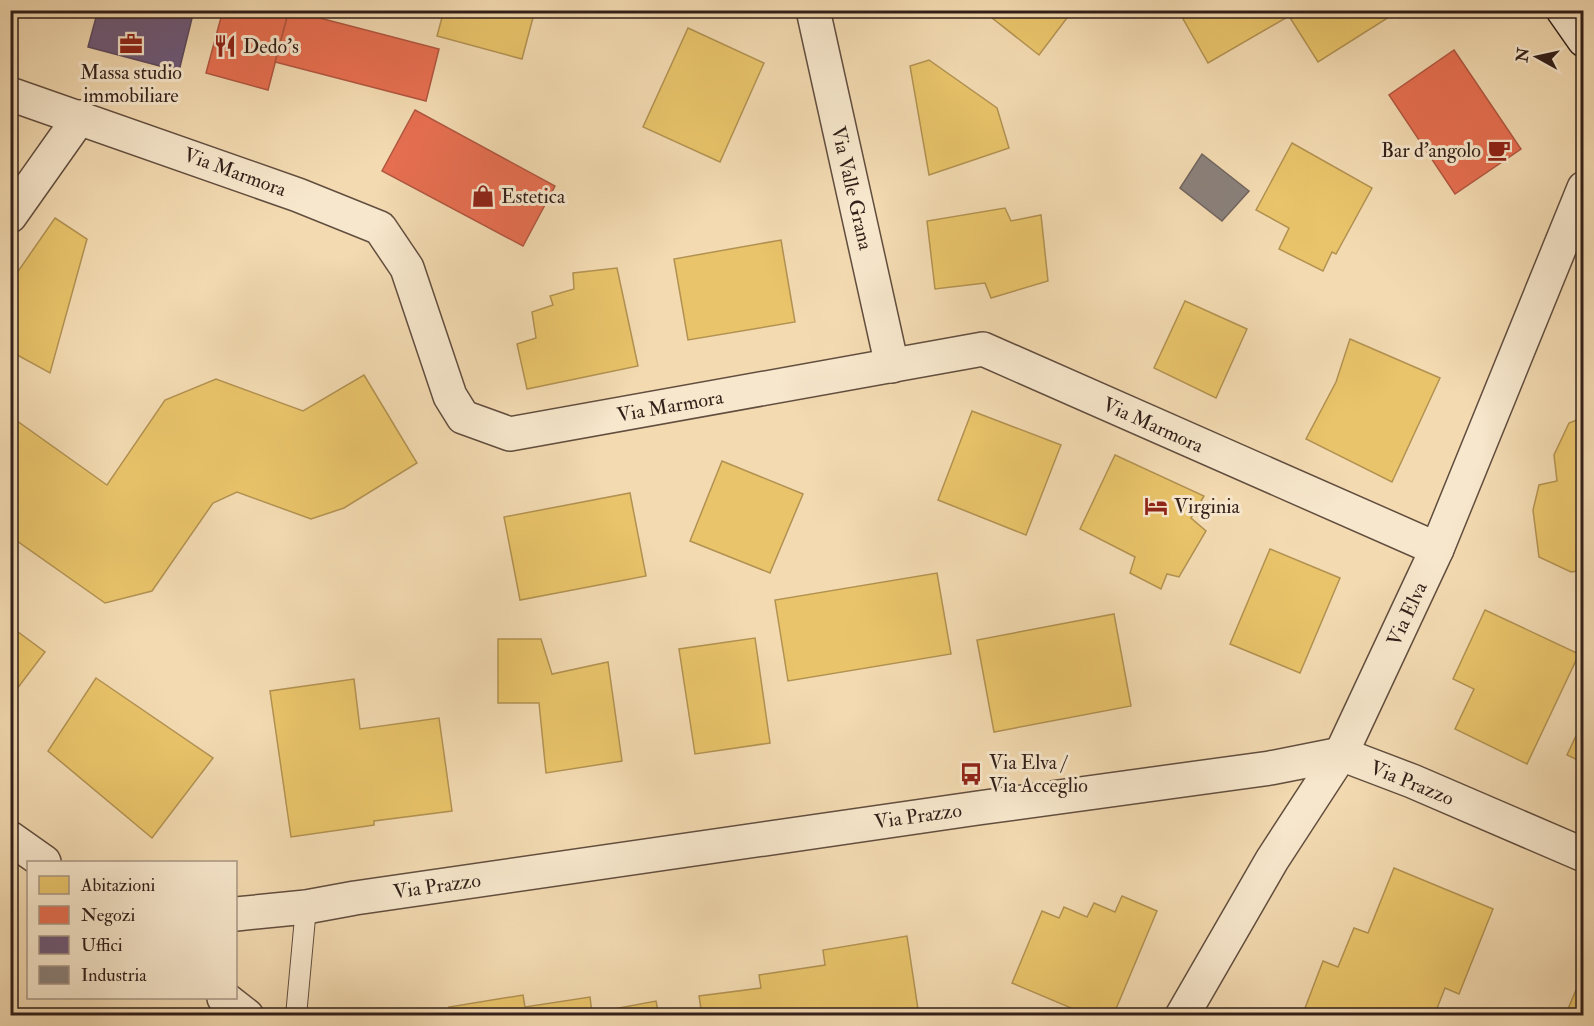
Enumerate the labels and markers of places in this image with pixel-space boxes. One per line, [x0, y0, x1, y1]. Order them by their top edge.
office icon: Massa studio immobiliare [118, 31, 144, 57]
restaurant icon: Dedo's [212, 33, 238, 59]
place label: Dedo's [243, 34, 299, 59]
place label: Massa studio immobiliare [80, 60, 182, 108]
cafe icon: Bar d'angolo [1486, 137, 1512, 163]
place label: Bar d'angolo [1381, 138, 1481, 163]
shop icon: Estetica [470, 183, 496, 209]
place label: Estetica [501, 184, 566, 209]
hotel icon: Virginia [1143, 493, 1169, 519]
place label: Virginia [1174, 494, 1241, 519]
place label: Via Elva / Via Acceglio [989, 750, 1088, 798]
bus stop icon: Via Elva / Via Acceglio [958, 761, 984, 787]

